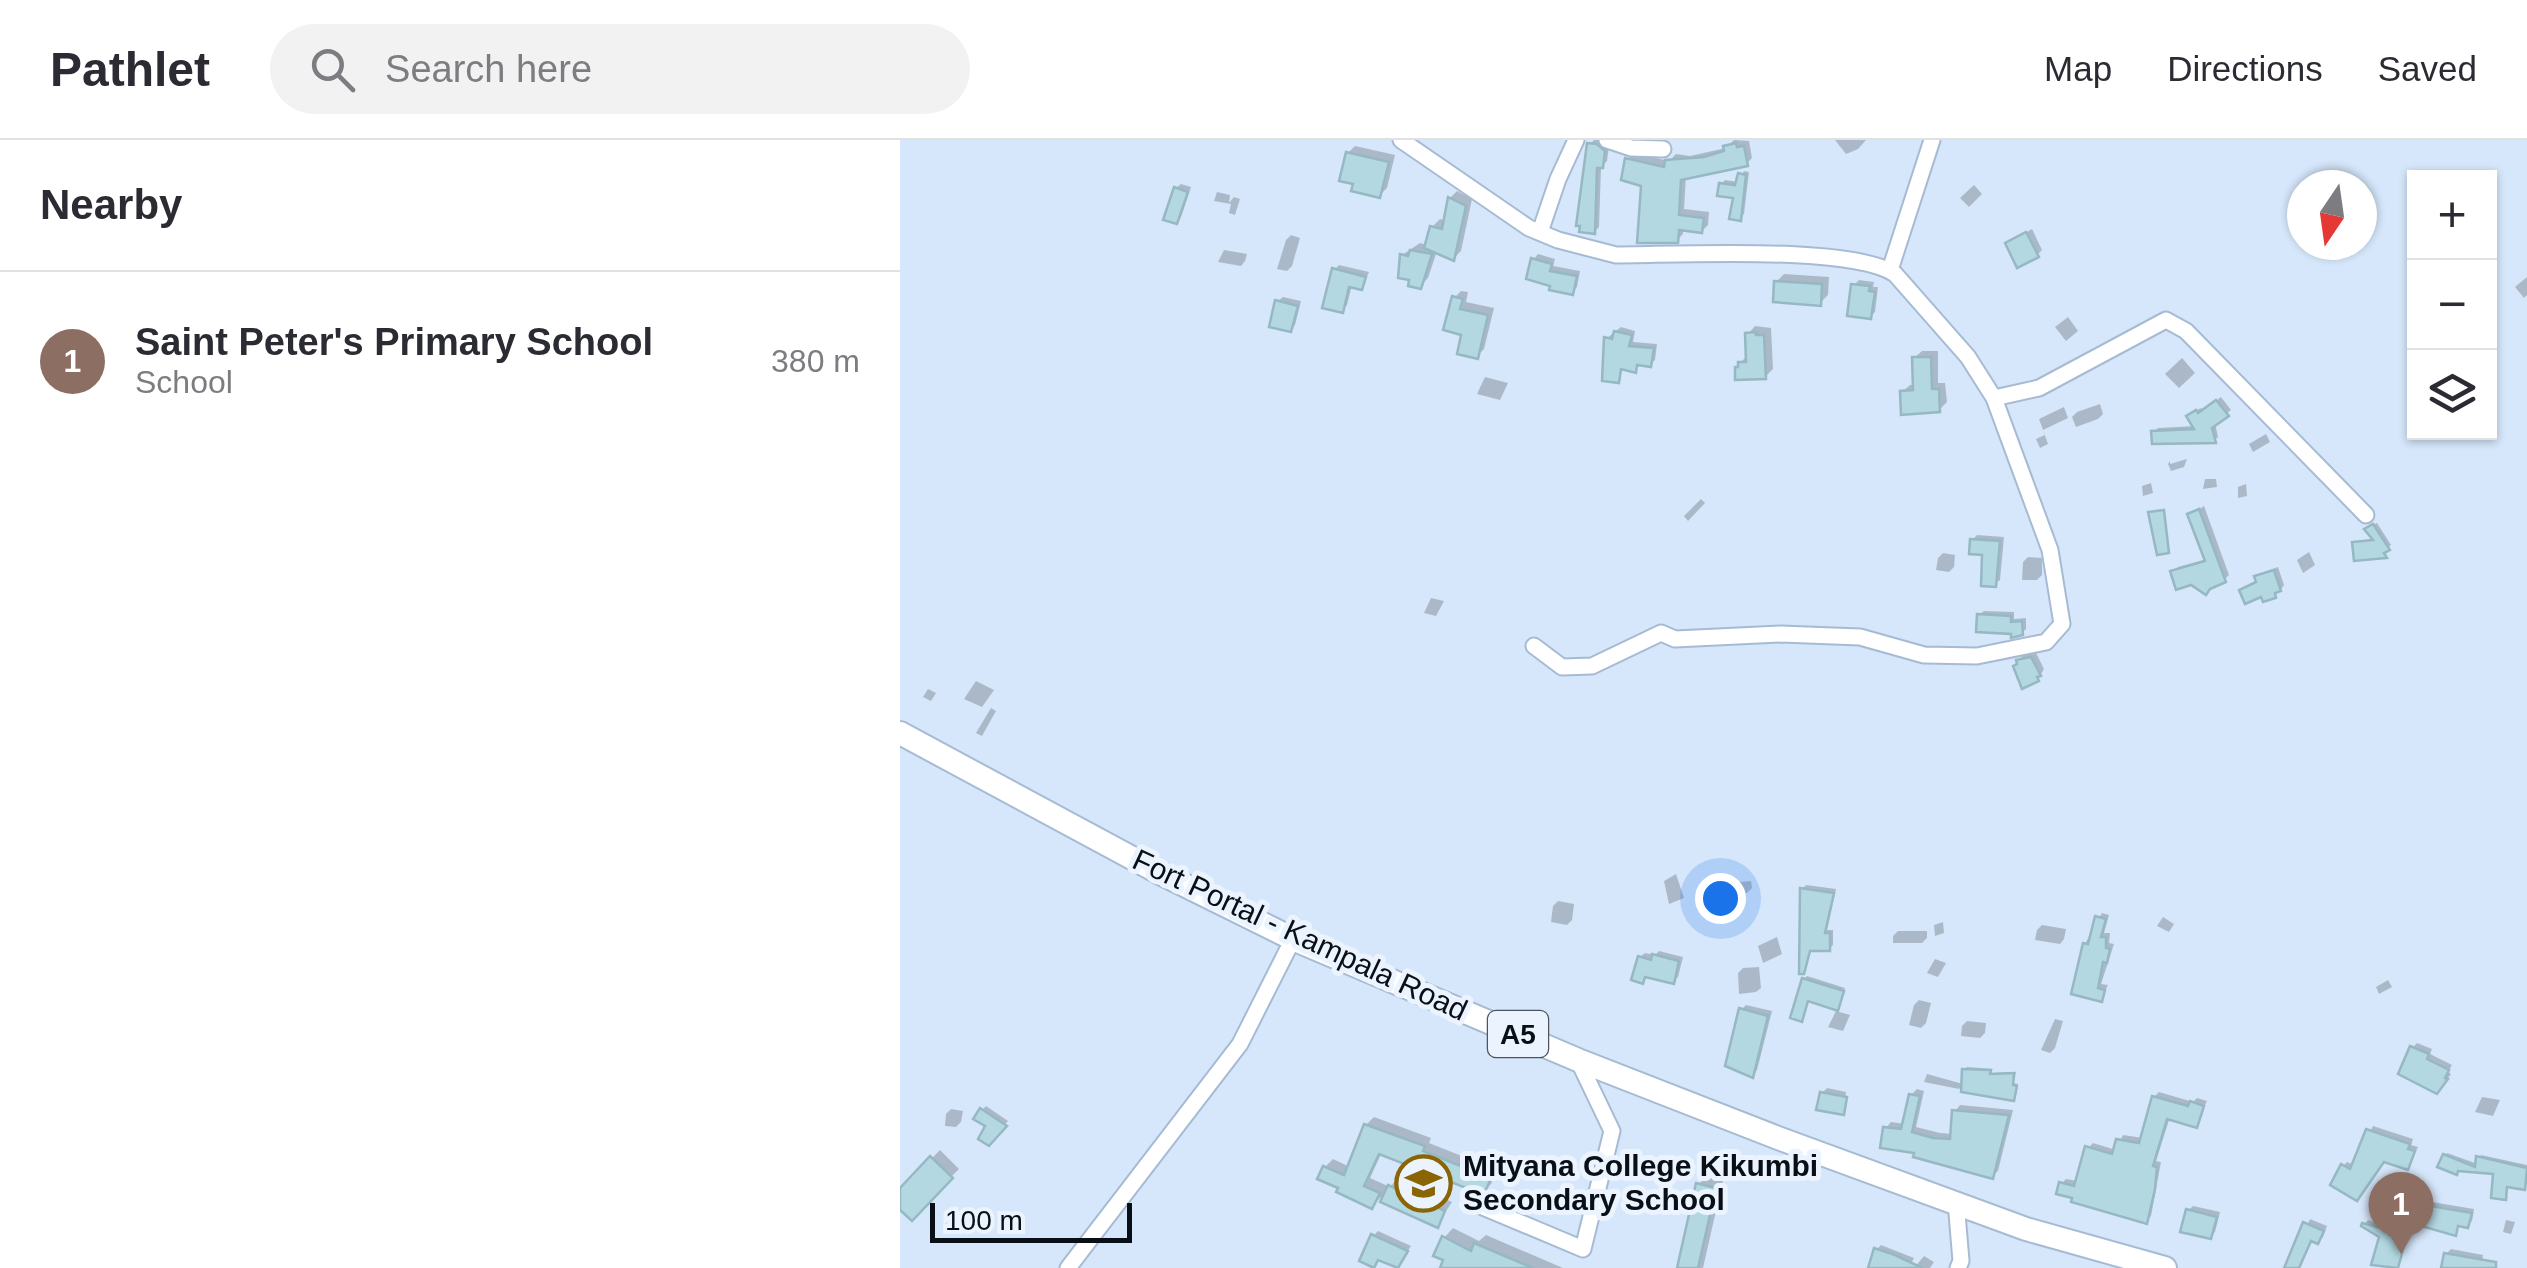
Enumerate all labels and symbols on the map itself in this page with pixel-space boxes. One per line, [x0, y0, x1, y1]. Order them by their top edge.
north arrow [2287, 170, 2377, 260]
street label: Fort Portal - Kampala Road [1128, 842, 1473, 1027]
your location [1695, 873, 1746, 924]
road number: A5 [1488, 1011, 1548, 1057]
place label: Mityana College Kikumbi Secondary School [1463, 1149, 1818, 1216]
school or university icon: Mityana College Kikumbi Secondary School [1394, 1153, 1454, 1213]
pin: 1 [2368, 1172, 2434, 1254]
scale bar [930, 1198, 1132, 1242]

